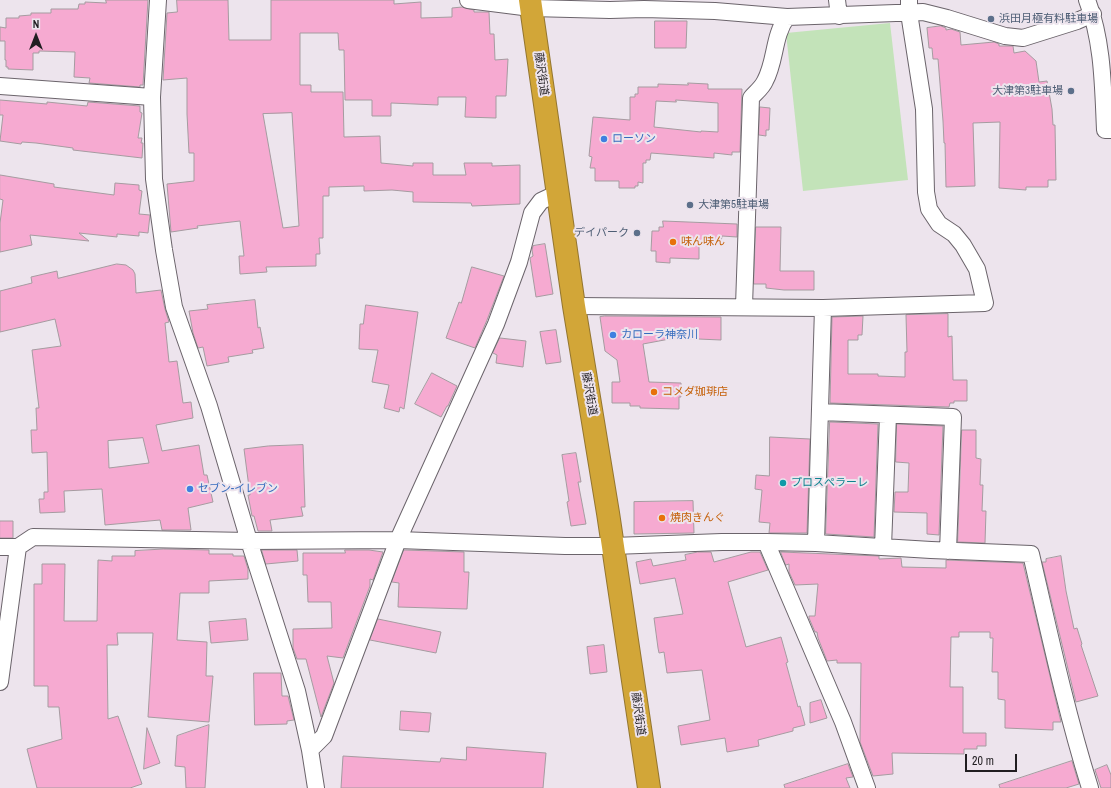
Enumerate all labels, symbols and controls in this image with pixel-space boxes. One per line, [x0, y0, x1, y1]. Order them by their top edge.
place label: 浜田月極有料駐車場 [999, 12, 1098, 26]
marker: 浜田月極有料駐車場 [986, 14, 996, 24]
north arrow [16, 16, 56, 56]
text: N [33, 17, 39, 31]
street label: 藤沢街道 [531, 51, 551, 97]
place label: 大津第3駐車場 [992, 84, 1063, 98]
marker: 大津第3駐車場 [1066, 86, 1076, 96]
place label: ローソン [612, 132, 656, 146]
marker: ローソン [599, 134, 609, 144]
place label: 大津第5駐車場 [698, 198, 769, 212]
marker: 大津第5駐車場 [685, 200, 695, 210]
place label: デイパーク [574, 226, 629, 240]
marker: デイパーク [632, 228, 642, 238]
place label: 味ん味ん [681, 235, 725, 249]
marker: 味ん味ん [668, 237, 678, 247]
place label: カローラ神奈川 [621, 328, 698, 342]
marker: カローラ神奈川 [608, 330, 618, 340]
street label: 藤沢街道 [579, 371, 599, 417]
place label: コメダ珈琲店 [662, 385, 728, 399]
marker: コメダ珈琲店 [649, 387, 659, 397]
place label: プロスぺラーレ [791, 476, 868, 490]
marker: プロスぺラーレ [778, 478, 788, 488]
place label: セブン-イレブン [198, 482, 278, 496]
marker: セブン-イレブン [185, 484, 195, 494]
place label: 焼肉きんぐ [670, 511, 725, 525]
marker: 焼肉きんぐ [657, 513, 667, 523]
street label: 藤沢街道 [628, 691, 648, 737]
scale bar [967, 746, 1019, 772]
text: 20 m [972, 753, 994, 769]

